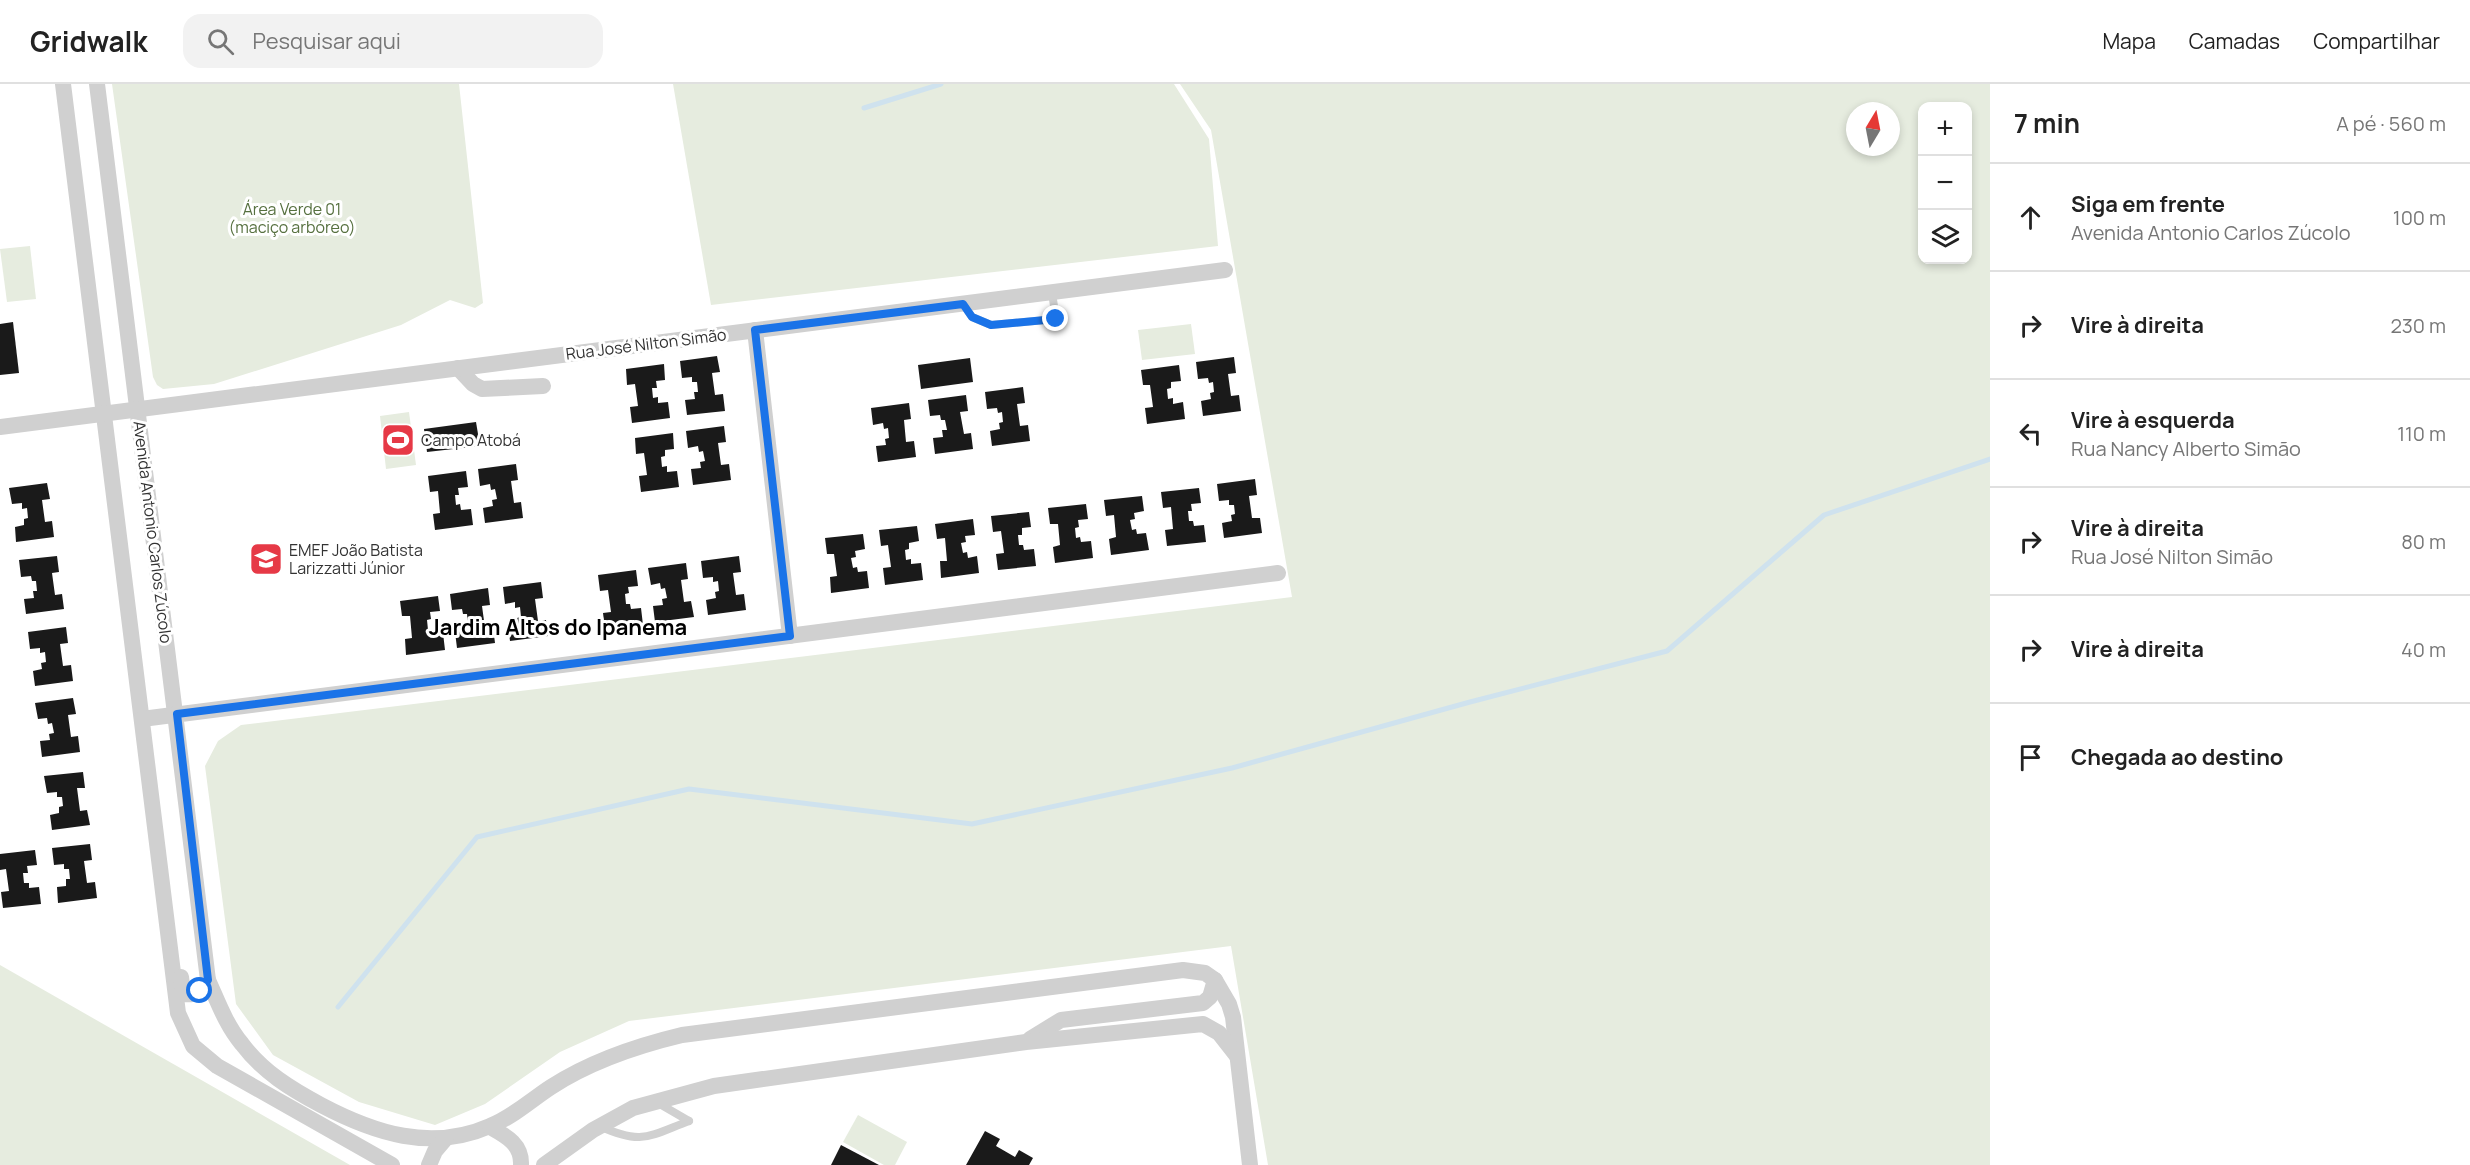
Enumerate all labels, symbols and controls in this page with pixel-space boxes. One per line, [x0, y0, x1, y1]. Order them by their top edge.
search box [183, 14, 603, 68]
text: Gridwalk [30, 22, 147, 60]
icon: search [204, 25, 237, 58]
text: Pesquisar aqui [252, 26, 401, 56]
text: Mapa [2102, 27, 2156, 55]
text: Camadas [2189, 27, 2280, 55]
text: Compartilhar [2313, 27, 2440, 55]
north arrow [1846, 102, 1900, 156]
map controls [1918, 102, 1972, 264]
button: + [1918, 102, 1972, 156]
text: 7 min [2014, 105, 2080, 141]
text: A pé · 560 m [2336, 110, 2446, 137]
button: − [1918, 156, 1972, 210]
text: Siga em frente [2071, 189, 2225, 219]
park label: Área Verde 01 (maciço arbóreo) [228, 198, 356, 238]
icon: ahead [2014, 201, 2047, 234]
text: 100 m [2393, 204, 2446, 231]
button: layers [1918, 210, 1972, 264]
text: Avenida Antonio Carlos Zúcolo [2071, 219, 2351, 246]
route end [1042, 305, 1068, 331]
icon: right [2014, 309, 2047, 342]
text: Vire à direita [2071, 310, 2204, 340]
text: 230 m [2390, 312, 2446, 339]
street label: Rua José Nilton Simão [564, 323, 728, 365]
text: Vire à esquerda [2071, 405, 2235, 435]
icon: left [2014, 417, 2047, 450]
street label: Avenida Antonio Carlos Zúcolo [128, 420, 178, 644]
text: 110 m [2397, 420, 2446, 447]
sports icon: Campo Atobá [380, 422, 416, 458]
place label: Campo Atobá [421, 429, 521, 451]
text: Rua Nancy Alberto Simão [2071, 435, 2301, 462]
text: Vire à direita [2071, 513, 2204, 543]
icon: right [2014, 525, 2047, 558]
text: 80 m [2401, 528, 2446, 555]
place label: EMEF João Batista Larizzatti Júnior [289, 539, 423, 579]
school or university icon: EMEF João Batista Larizzatti Júnior [248, 541, 284, 577]
text: Rua José Nilton Simão [2071, 543, 2273, 570]
district label: Jardim Altos do Ipanema [429, 612, 687, 642]
icon: right [2014, 633, 2047, 666]
text: Vire à direita [2071, 634, 2204, 664]
text: 40 m [2401, 636, 2446, 663]
icon: arrive [2014, 741, 2047, 774]
text: Chegada ao destino [2071, 742, 2283, 772]
route start [186, 977, 212, 1003]

